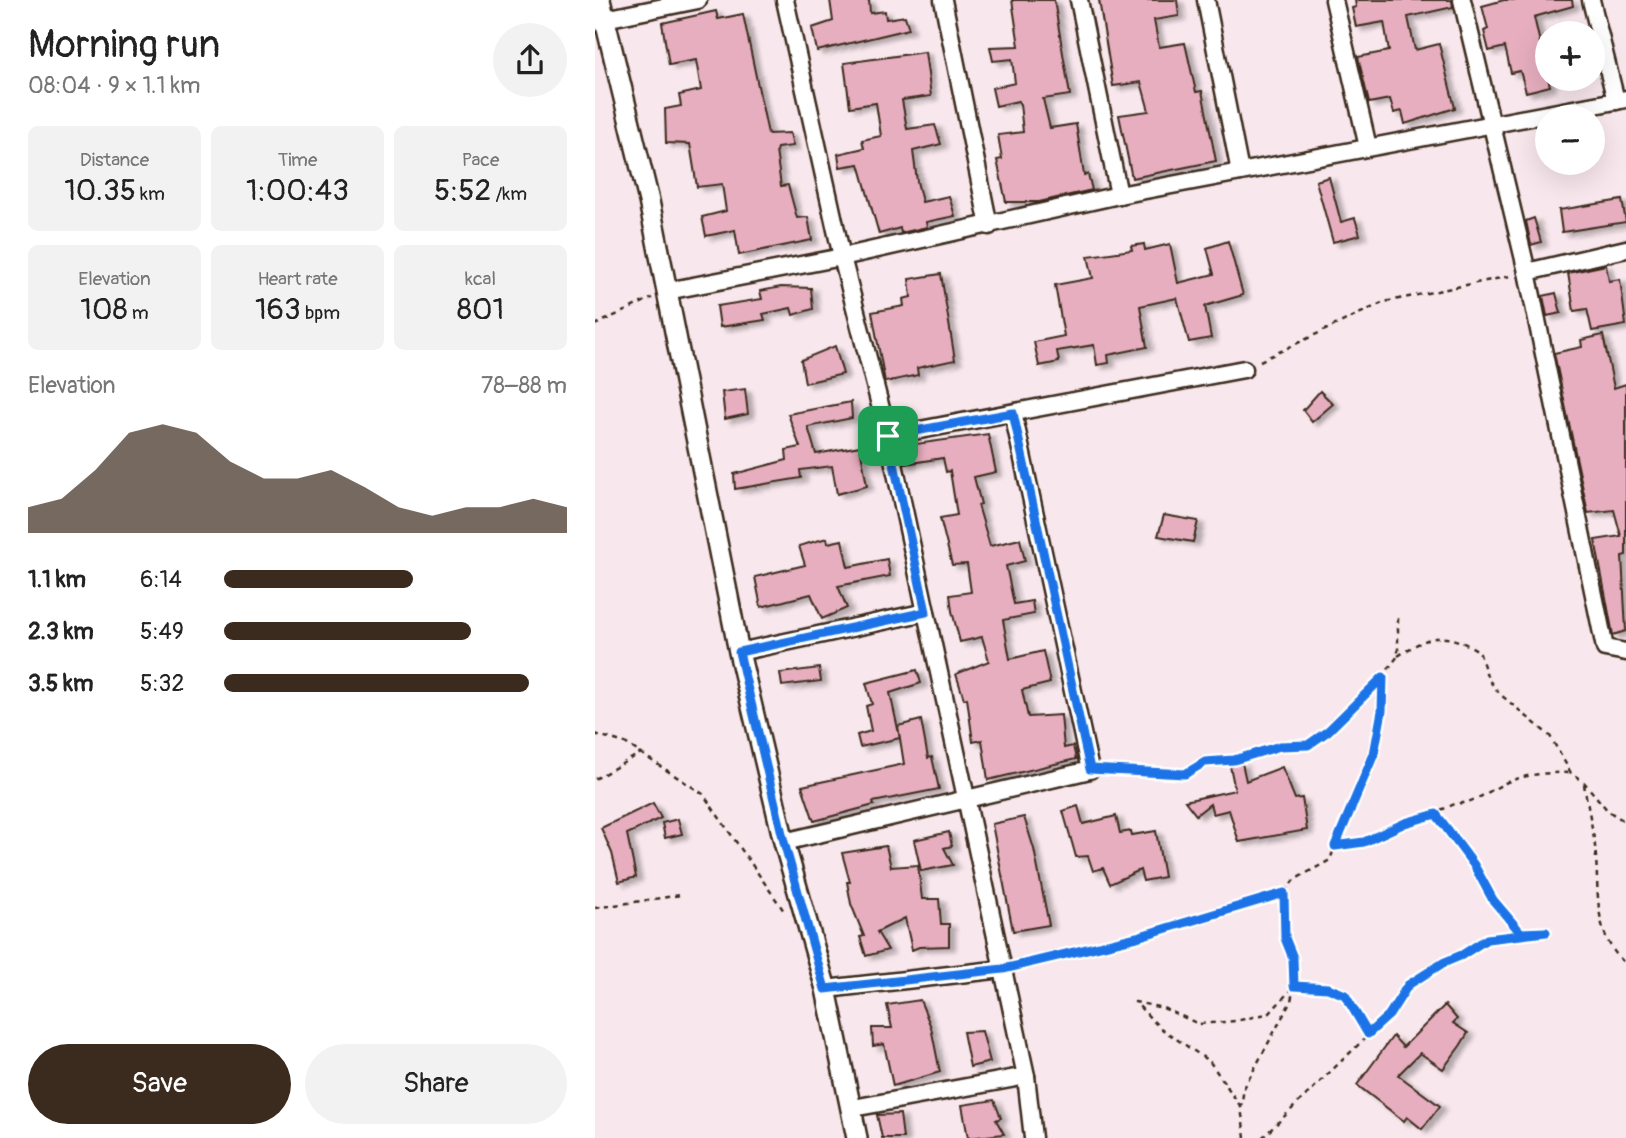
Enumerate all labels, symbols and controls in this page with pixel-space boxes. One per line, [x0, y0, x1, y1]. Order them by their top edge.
text: Morning run [28, 21, 220, 69]
map controls [1535, 21, 1605, 175]
button: + [1535, 21, 1605, 91]
button: share [493, 23, 567, 97]
text: 08:04 · 9 × 1.1 km [28, 71, 200, 100]
button: − [1535, 105, 1605, 175]
text: Distance [80, 148, 149, 172]
text: Time [278, 148, 317, 172]
text: Pace [462, 148, 499, 172]
text: 10.35 [64, 172, 136, 209]
text: 1:00:43 [246, 172, 349, 209]
text: 5:52 [434, 172, 491, 209]
text: km [136, 182, 165, 206]
text: /km [491, 182, 527, 206]
text: Elevation [78, 267, 151, 291]
text: Heart rate [257, 267, 338, 291]
text: kcal [465, 267, 496, 291]
text: 108 [80, 291, 128, 328]
text: 163 [255, 291, 301, 328]
text: 801 [457, 291, 504, 328]
text: m [128, 301, 149, 325]
text: bpm [301, 301, 340, 325]
text: Elevation [28, 371, 116, 400]
text: 78–88 m [481, 371, 567, 400]
pin [858, 406, 918, 466]
icon: arrive [869, 417, 907, 455]
text: 1.1 km [28, 565, 86, 594]
text: 6:14 [140, 565, 182, 594]
text: 2.3 km [28, 617, 94, 646]
text: 5:49 [140, 617, 184, 646]
text: 3.5 km [28, 669, 93, 698]
text: 5:32 [140, 669, 184, 698]
button: Save [28, 1044, 291, 1124]
button: Share [305, 1044, 567, 1124]

